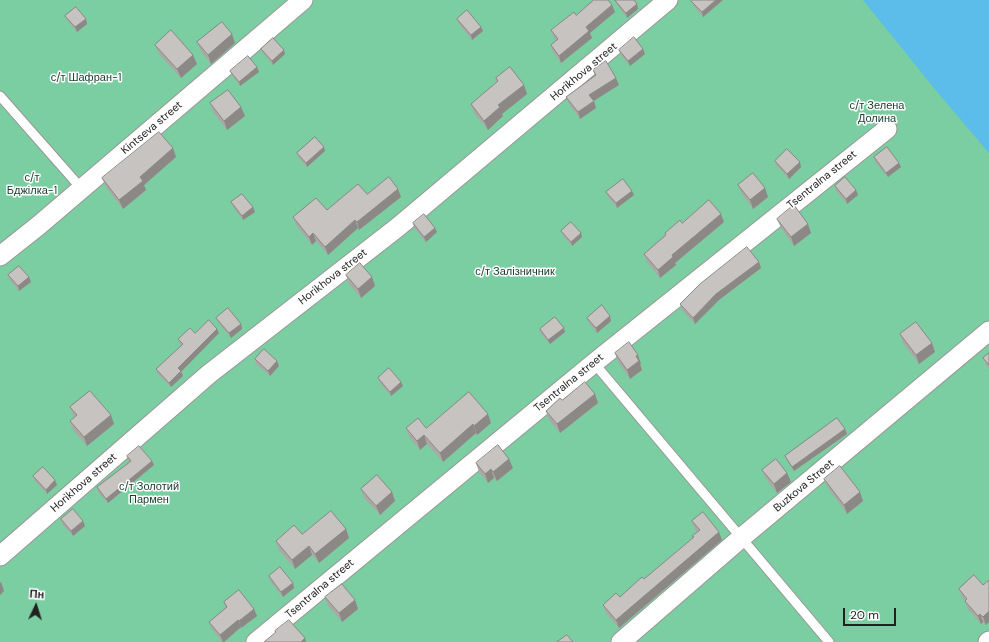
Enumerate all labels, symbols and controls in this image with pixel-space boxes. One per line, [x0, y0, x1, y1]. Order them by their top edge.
street label: Horikhova street [548, 40, 620, 104]
park label: с/т Шафран-1 [51, 71, 121, 85]
street label: Kintseva street [119, 99, 185, 157]
park label: с/т Зелена Долина [850, 99, 904, 125]
street label: Tsentralna street [785, 148, 859, 212]
park label: с/т Бджілка-1 [7, 171, 57, 197]
street label: Horikhova street [296, 246, 370, 308]
park label: с/т Залізничник [475, 265, 555, 279]
street label: Tsentralna street [532, 351, 606, 415]
street label: Horikhova street [48, 451, 120, 515]
street label: Buzkova Street [771, 457, 837, 515]
park label: с/т Золотий Пармен [119, 480, 179, 506]
street label: Tsentralna street [283, 556, 357, 622]
north arrow [16, 586, 56, 626]
text: Пн [29, 587, 45, 602]
scale bar [845, 600, 898, 626]
text: 20 m [850, 607, 879, 623]

